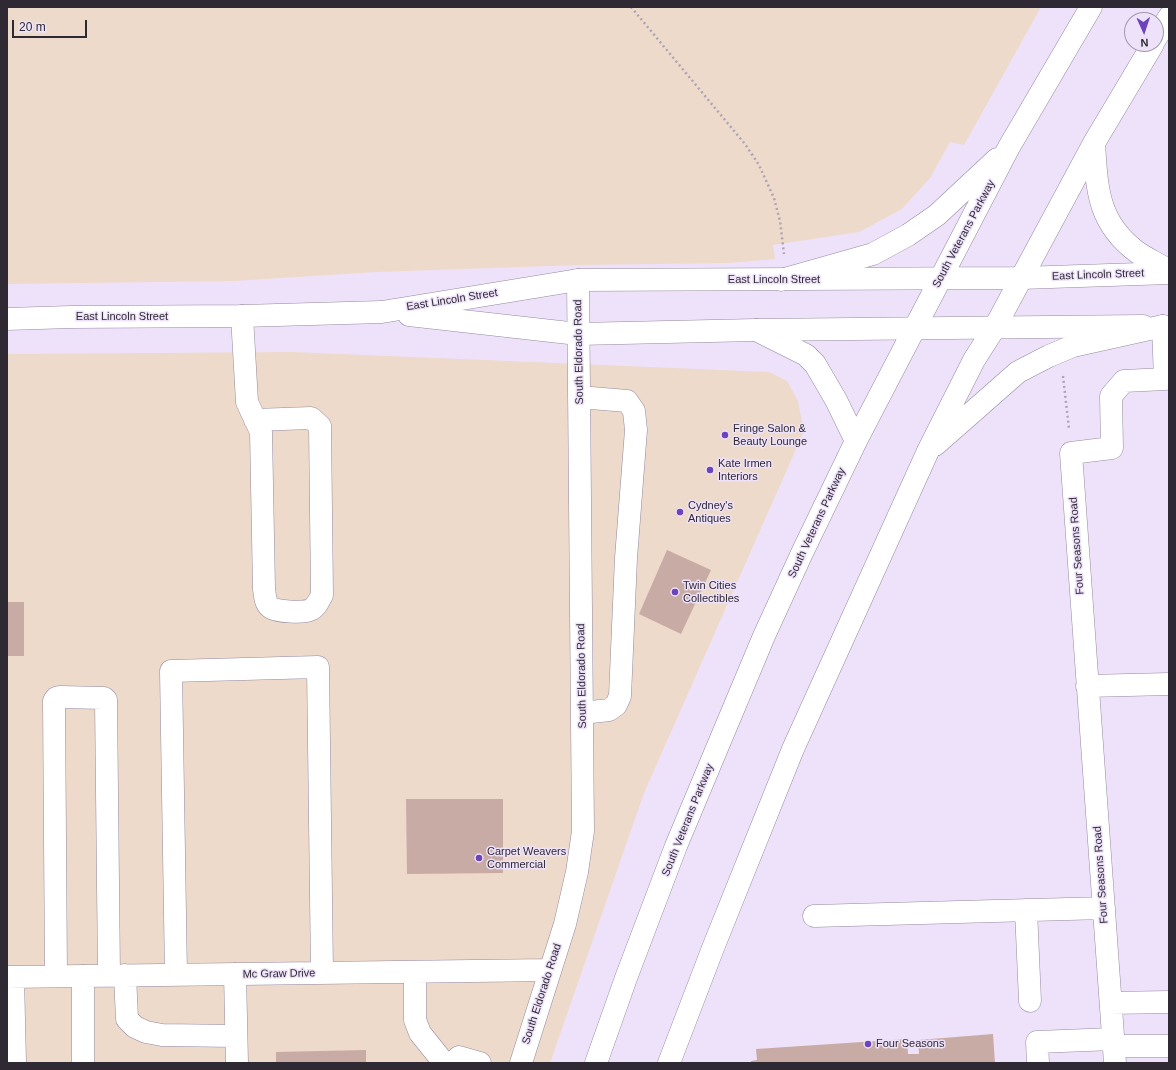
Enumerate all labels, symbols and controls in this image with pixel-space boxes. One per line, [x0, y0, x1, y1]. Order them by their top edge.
scale bar [14, 12, 89, 38]
north arrow [1124, 12, 1164, 52]
text: 20 m [19, 20, 46, 34]
text: N [1140, 37, 1149, 49]
street label: South Veterans Parkway [930, 178, 998, 290]
street label: East Lincoln Street [1052, 267, 1144, 283]
street label: East Lincoln Street [728, 273, 820, 287]
street label: East Lincoln Street [405, 286, 499, 314]
street label: South Eldorado Road [571, 299, 587, 405]
street label: East Lincoln Street [76, 310, 168, 324]
place label: Fringe Salon & Beauty Lounge [733, 422, 807, 448]
marker: Fringe Salon & Beauty Lounge [720, 430, 730, 440]
place label: Kate Irmen Interiors [718, 457, 772, 483]
marker: Kate Irmen Interiors [705, 465, 715, 475]
street label: South Veterans Parkway [786, 466, 848, 580]
street label: Four Seasons Road [1067, 497, 1087, 595]
place label: Cydney's Antiques [688, 499, 733, 525]
marker: Cydney's Antiques [675, 507, 685, 517]
place label: Twin Cities Collectibles [683, 579, 739, 605]
marker: Twin Cities Collectibles [670, 587, 680, 597]
street label: South Eldorado Road [574, 623, 590, 729]
street label: South Veterans Parkway [659, 762, 717, 878]
street label: Four Seasons Road [1091, 826, 1111, 924]
place label: Carpet Weavers Commercial [487, 845, 566, 871]
marker: Carpet Weavers Commercial [474, 853, 484, 863]
street label: South Eldorado Road [519, 942, 565, 1046]
street label: Mc Graw Drive [243, 967, 315, 981]
place label: Four Seasons [876, 1037, 944, 1051]
marker: Four Seasons [863, 1039, 873, 1049]

